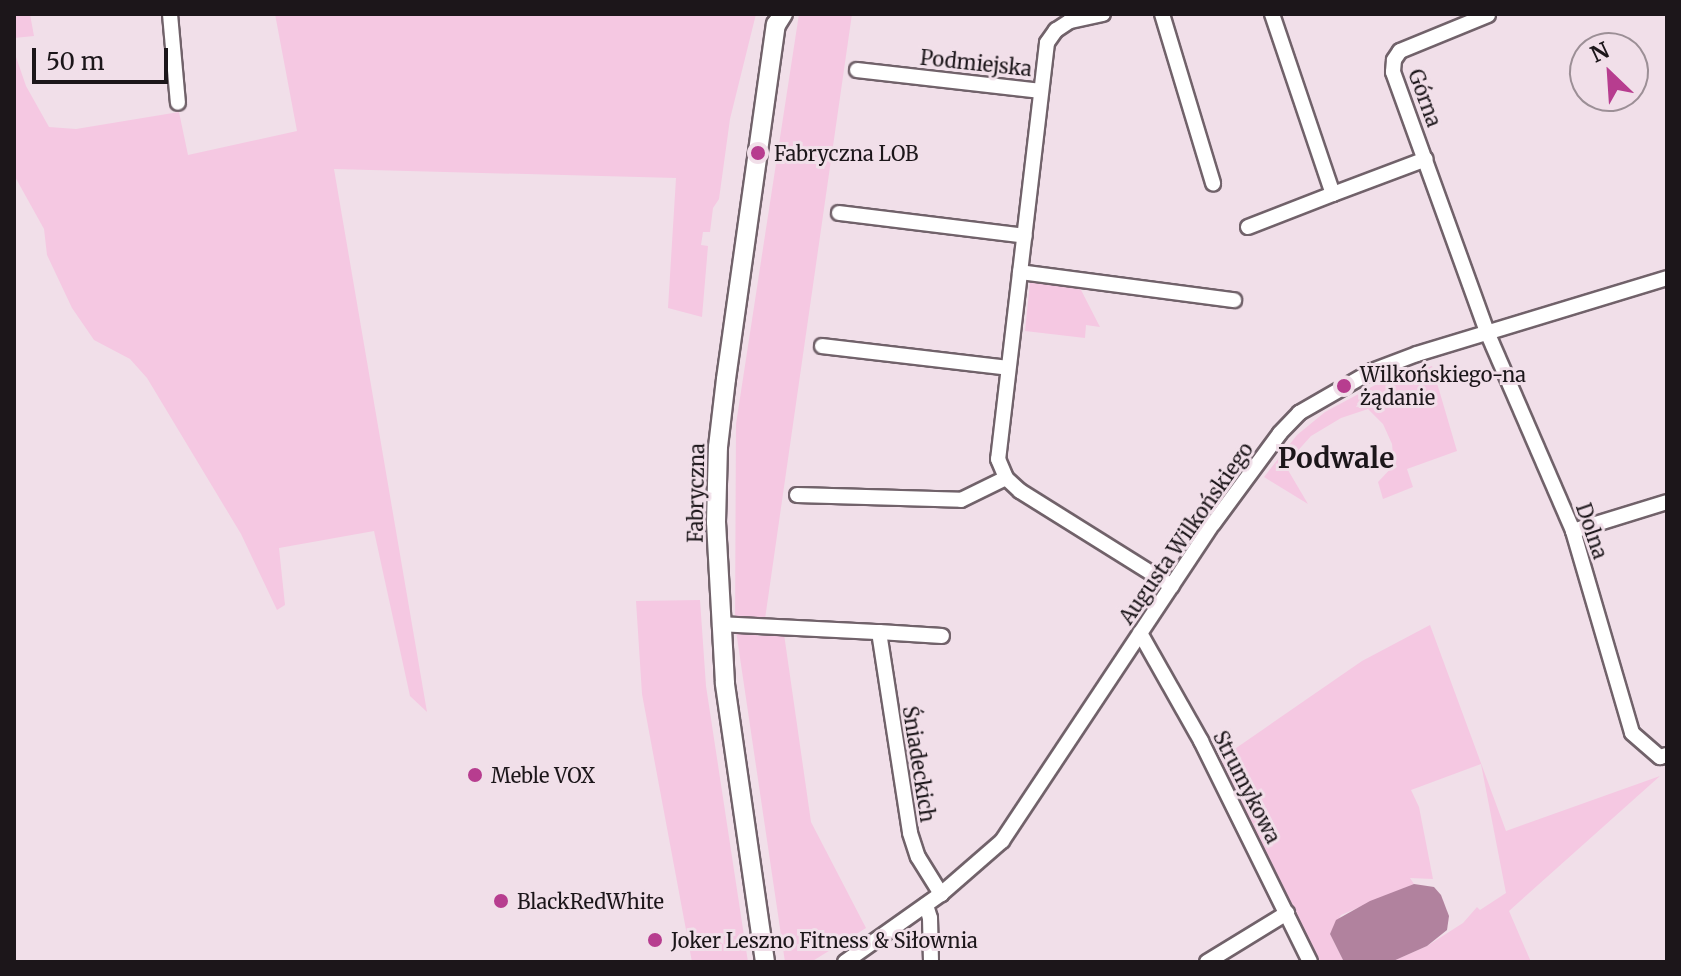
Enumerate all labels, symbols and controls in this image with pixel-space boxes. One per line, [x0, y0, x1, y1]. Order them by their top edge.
scale bar [36, 32, 172, 82]
north arrow [1569, 32, 1649, 112]
text: N [1586, 36, 1613, 68]
street label: Podmiejska [919, 45, 1033, 81]
text: 50 m [46, 46, 105, 77]
street label: Górna [1404, 66, 1446, 130]
place label: Fabryczna LOB [774, 141, 918, 165]
marker: Fabryczna LOB [749, 144, 767, 162]
place label: Wilkońskiego-na żądanie [1360, 362, 1526, 409]
marker: Wilkońskiego-na żądanie [1335, 377, 1353, 395]
street label: Augusta Wilkońskiego [1114, 438, 1258, 628]
district label: Podwale [1278, 441, 1394, 475]
street label: Fabryczna [683, 443, 709, 543]
street label: Dolna [1571, 500, 1613, 562]
street label: Śniadeckich [898, 704, 940, 824]
street label: Strumykowa [1208, 727, 1286, 847]
place label: Meble VOX [491, 763, 595, 787]
marker: Meble VOX [466, 766, 484, 784]
place label: BlackRedWhite [517, 889, 664, 913]
marker: BlackRedWhite [492, 892, 510, 910]
place label: Joker Leszno Fitness & Siłownia [671, 928, 978, 952]
marker: Joker Leszno Fitness & Siłownia [646, 931, 664, 949]

